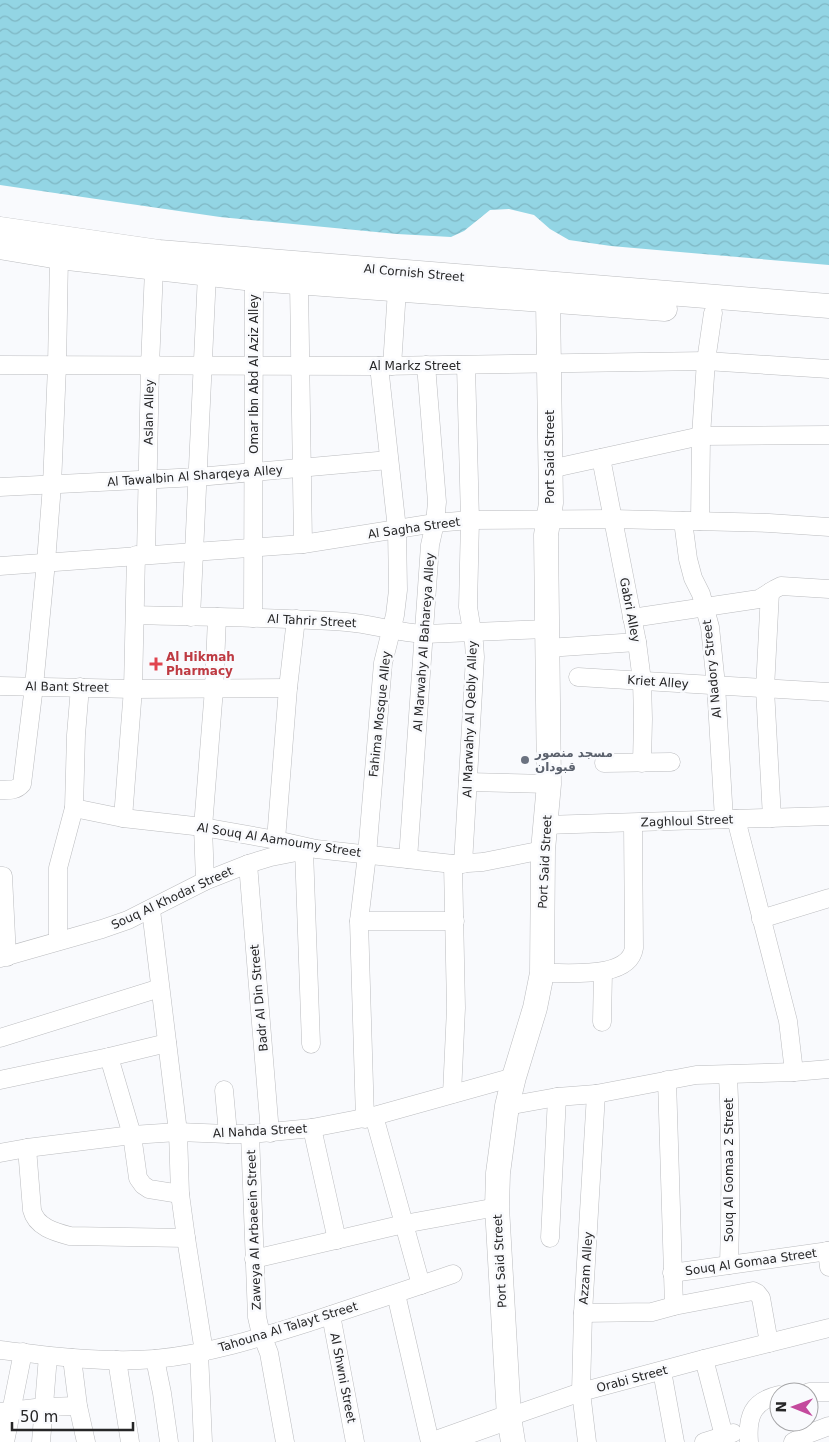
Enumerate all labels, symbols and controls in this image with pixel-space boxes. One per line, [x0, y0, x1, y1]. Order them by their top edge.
street label: Al Cornish Street [363, 262, 465, 284]
street label: Omar Ibn Abd Al Aziz Alley [247, 294, 261, 454]
street label: Al Markz Street [369, 359, 461, 373]
street label: Aslan Alley [141, 379, 157, 445]
street label: Port Said Street [543, 410, 557, 504]
street label: Al Tawalbin Al Sharqeya Alley [107, 463, 283, 489]
street label: Al Sagha Street [367, 515, 461, 541]
street label: Al Marwahy Al Bahareya Alley [411, 552, 437, 732]
street label: Gabri Alley [617, 576, 643, 644]
street label: Al Tahrir Street [267, 612, 357, 630]
street label: Al Nadory Street [700, 619, 724, 719]
street label: Al Marwahy Al Qebly Alley [460, 640, 480, 798]
place label: Al Hikmah Pharmacy [166, 650, 235, 678]
street label: Fahima Mosque Alley [366, 650, 394, 778]
marker: Al Hikmah Pharmacy [150, 658, 162, 670]
street label: Kriet Alley [627, 673, 689, 691]
street label: Al Bant Street [25, 679, 109, 695]
place label: مسجد منصور قبودان [534, 746, 613, 775]
marker: مسجد منصور قبودان [519, 754, 531, 766]
street label: Zaghloul Street [640, 812, 734, 830]
street label: Port Said Street [536, 815, 554, 909]
street label: Al Souq Al Aamoumy Street [196, 820, 362, 860]
street label: Souq Al Khodar Street [109, 864, 235, 932]
street label: Badr Al Din Street [247, 943, 271, 1052]
street label: Souq Al Gomaa 2 Street [722, 1098, 736, 1242]
street label: Al Nahda Street [212, 1122, 308, 1140]
street label: Zaweya Al Arbaeein Street [244, 1149, 264, 1310]
street label: Port Said Street [491, 1214, 509, 1308]
street label: Azzam Alley [576, 1231, 596, 1305]
street label: Souq Al Gomaa Street [684, 1246, 818, 1278]
street label: Tahouna Al Talayt Street [216, 1299, 360, 1355]
street label: Al Shwni Street [327, 1332, 359, 1425]
street label: Orabi Street [595, 1363, 669, 1395]
north arrow [769, 1382, 819, 1432]
scale bar [12, 1400, 134, 1432]
text: N [773, 1401, 789, 1413]
text: 50 m [20, 1408, 58, 1426]

